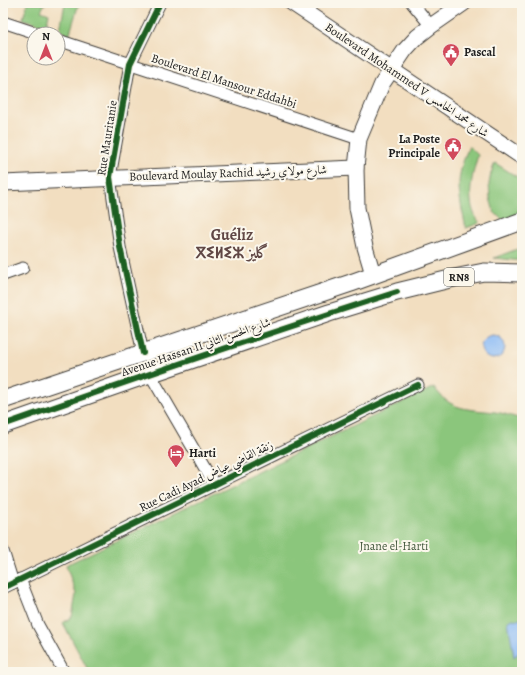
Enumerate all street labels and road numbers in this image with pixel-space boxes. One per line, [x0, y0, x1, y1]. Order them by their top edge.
street label: Boulevard Mohammed V شارع محمد الخامس [320, 19, 492, 144]
street label: Boulevard El Mansour Eddahbi [149, 50, 299, 112]
street label: Rue Mauritanie [93, 99, 121, 177]
street label: Boulevard Moulay Rachid شارع مولاي رشيد [129, 162, 328, 187]
road number: RN8 [444, 268, 474, 286]
street label: Avenue Hassan II شارع الحسن الثاني [118, 314, 274, 383]
street label: Rue Cadi Ayad زنقة القاضي عياض [136, 437, 277, 518]

